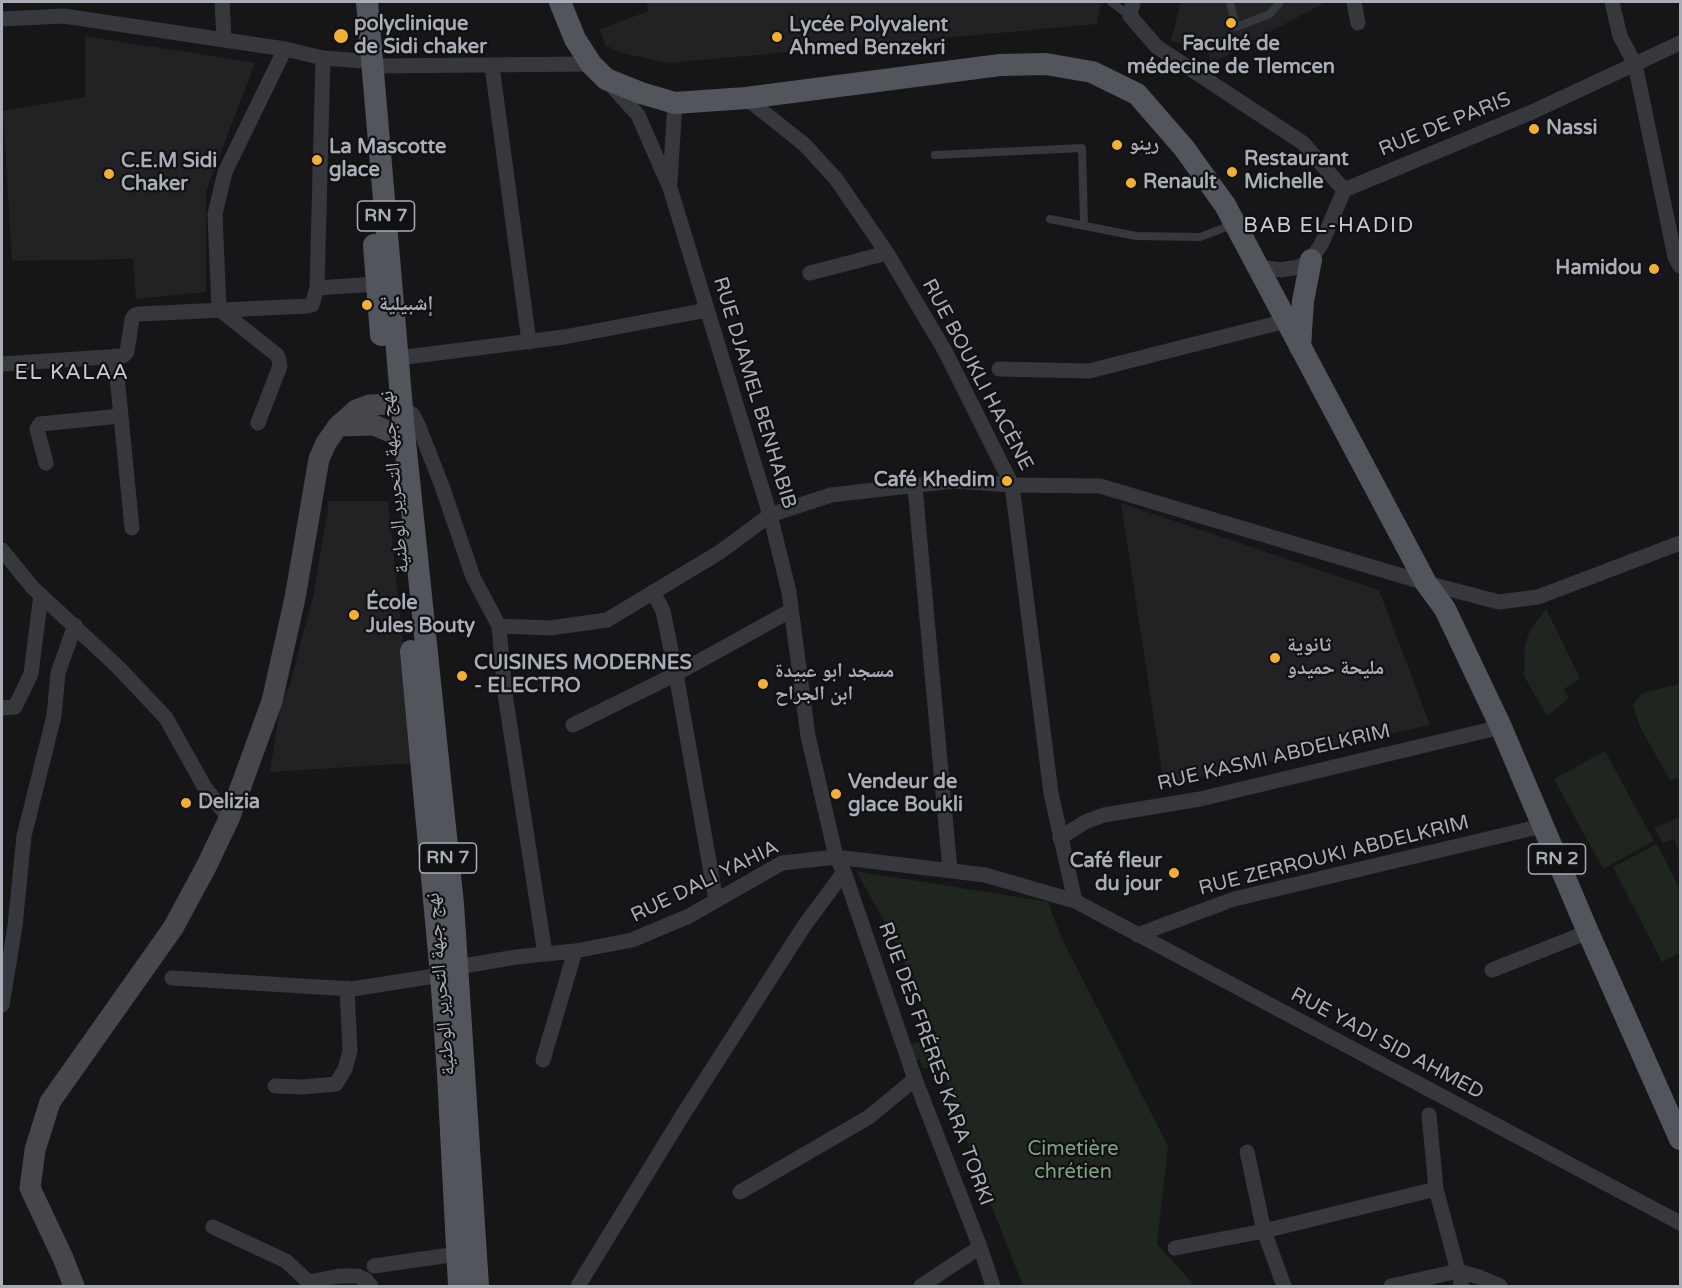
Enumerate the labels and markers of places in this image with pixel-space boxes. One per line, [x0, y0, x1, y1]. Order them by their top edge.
place label: polyclinique de Sidi chaker [354, 13, 487, 60]
place label: Lycée Polyvalent Ahmed Benzekri [789, 14, 948, 61]
marker: Faculté de médecine de Tlemcen [1224, 16, 1238, 30]
marker: polyclinique de Sidi chaker [332, 27, 350, 45]
marker: Lycée Polyvalent Ahmed Benzekri [770, 30, 784, 44]
place label: Faculté de médecine de Tlemcen [1127, 33, 1335, 80]
place label: Nassi [1546, 117, 1597, 141]
marker: Nassi [1527, 122, 1541, 136]
place label: رينو [1129, 133, 1159, 157]
place label: La Mascotte glace [329, 136, 446, 183]
marker: رينو [1110, 138, 1124, 152]
place label: Restaurant Michelle [1244, 148, 1349, 195]
place label: C.E.M Sidi Chaker [121, 150, 217, 197]
marker: La Mascotte glace [310, 153, 324, 167]
marker: Restaurant Michelle [1225, 165, 1239, 179]
marker: C.E.M Sidi Chaker [102, 167, 116, 181]
place label: Renault [1143, 171, 1217, 195]
marker: Renault [1124, 176, 1138, 190]
place label: Hamidou [1555, 257, 1642, 281]
marker: Hamidou [1647, 262, 1661, 276]
place label: إشبيلية [379, 293, 433, 317]
marker: إشبيلية [360, 298, 374, 312]
place label: Café Khedim [874, 469, 995, 493]
marker: Café Khedim [1000, 474, 1014, 488]
place label: École Jules Bouty [366, 592, 475, 639]
marker: École Jules Bouty [347, 608, 361, 622]
place label: ثانوية مليحة حميدو [1287, 634, 1384, 681]
marker: ثانوية مليحة حميدو [1268, 651, 1282, 665]
place label: CUISINES MODERNES - ELECTRO [474, 652, 692, 699]
place label: مسجد ابو عبيدة ابن الجراح [775, 660, 894, 707]
marker: CUISINES MODERNES - ELECTRO [455, 669, 469, 683]
marker: مسجد ابو عبيدة ابن الجراح [756, 677, 770, 691]
place label: Vendeur de glace Boukli [848, 771, 963, 818]
marker: Vendeur de glace Boukli [829, 787, 843, 801]
place label: Delizia [198, 791, 260, 815]
marker: Delizia [179, 796, 193, 810]
place label: Café fleur du jour [1070, 850, 1162, 897]
marker: Café fleur du jour [1167, 866, 1181, 880]

